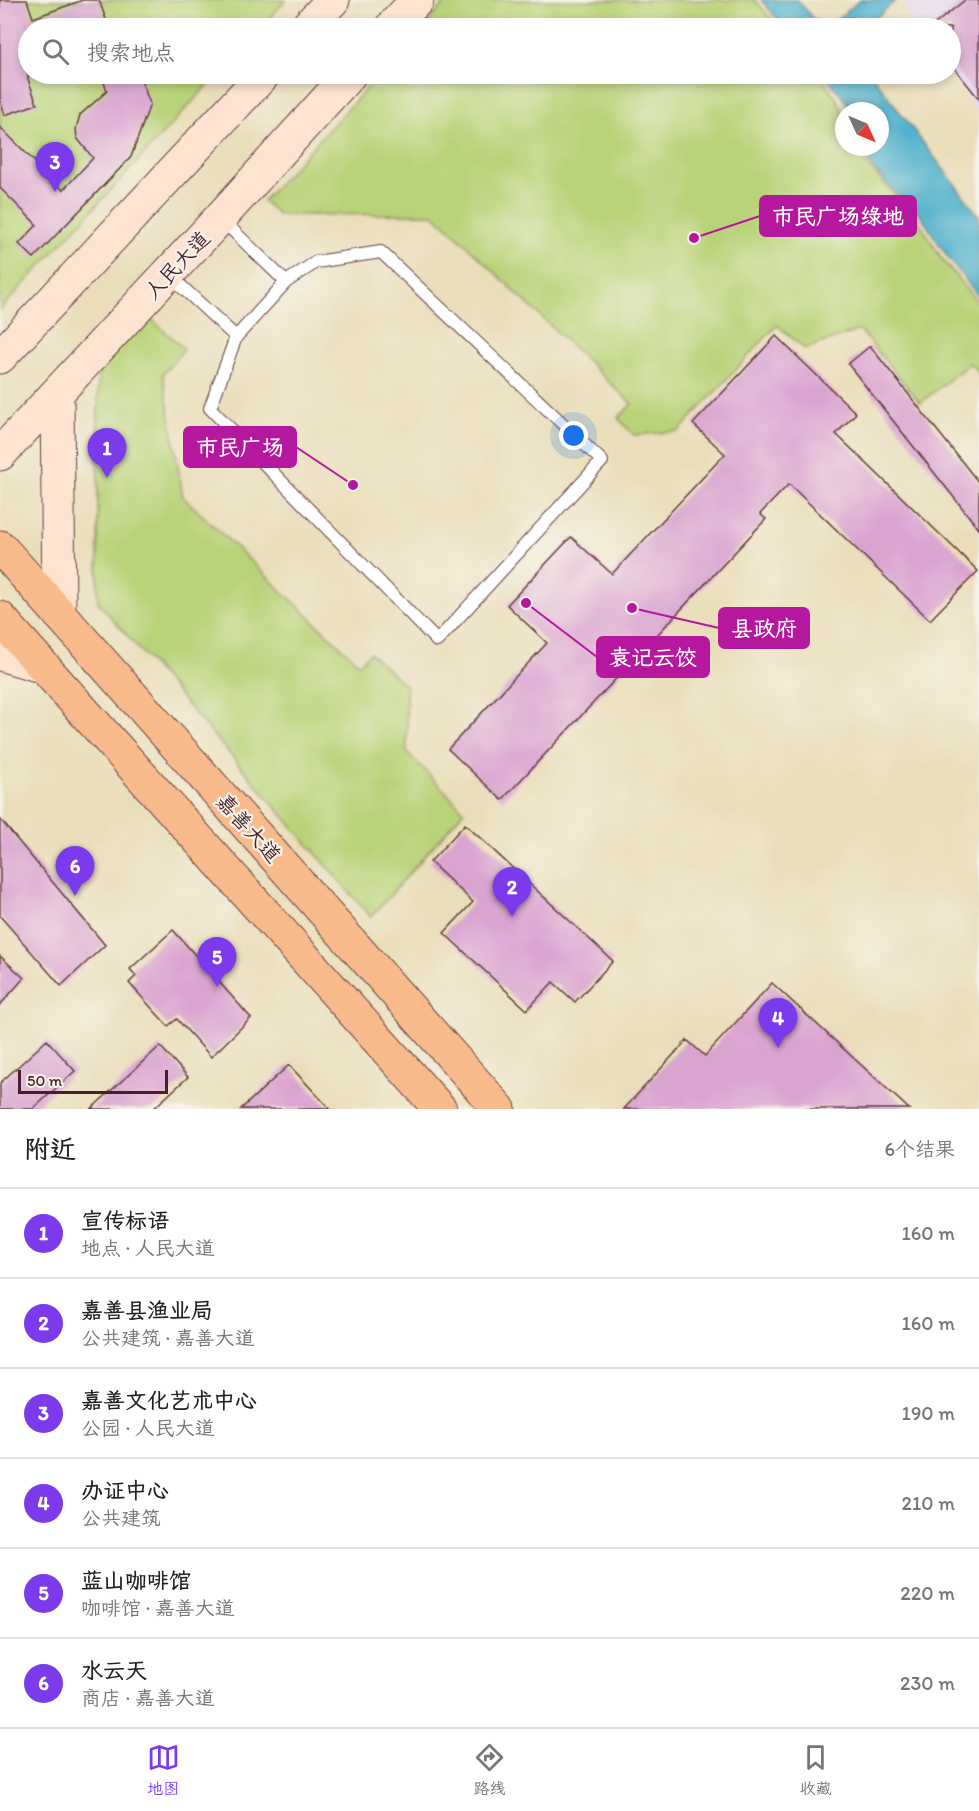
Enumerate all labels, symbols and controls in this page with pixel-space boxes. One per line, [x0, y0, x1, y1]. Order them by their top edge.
search box [18, 18, 961, 84]
icon: search [39, 35, 72, 68]
text: 搜索地点 [87, 39, 175, 66]
north arrow [835, 102, 889, 156]
pin: 3 [36, 142, 74, 192]
callout: 市民广场绿地 [760, 196, 916, 236]
text: 市民广场绿地 [772, 203, 904, 230]
street label: 人民大道 [139, 226, 215, 304]
your location [559, 421, 588, 450]
callout: 市民广场 [184, 427, 296, 467]
pin: 1 [88, 428, 126, 478]
text: 市民广场 [196, 434, 284, 461]
callout: 县政府 [719, 608, 809, 648]
text: 县政府 [731, 615, 797, 642]
callout: 袁记云饺 [597, 637, 709, 677]
text: 袁记云饺 [609, 644, 697, 671]
street label: 嘉善大道 [212, 788, 286, 868]
pin: 6 [56, 846, 94, 896]
pin: 2 [492, 868, 532, 917]
pin: 5 [198, 938, 236, 987]
pin: 4 [758, 998, 798, 1048]
scale bar [18, 1067, 168, 1094]
text: 50 m [27, 1071, 62, 1090]
text: 附近 [24, 1133, 76, 1165]
text: 6个结果 [884, 1137, 955, 1161]
text: 宣传标语 [81, 1207, 169, 1234]
text: 1 [39, 1221, 48, 1245]
text: 160 m [902, 1221, 955, 1245]
text: 地点 · 人民大道 [81, 1236, 215, 1260]
text: 嘉善县渔业局 [81, 1297, 213, 1324]
text: 2 [38, 1311, 49, 1335]
text: 160 m [902, 1311, 955, 1335]
text: 公共建筑 · 嘉善大道 [81, 1326, 255, 1350]
text: 嘉善文化艺术中心 [81, 1387, 257, 1414]
text: 3 [38, 1401, 49, 1425]
text: 190 m [902, 1401, 955, 1425]
text: 公园 · 人民大道 [81, 1416, 215, 1440]
text: 办证中心 [81, 1477, 169, 1504]
text: 4 [37, 1491, 50, 1515]
text: 210 m [902, 1491, 955, 1515]
text: 公共建筑 [81, 1506, 161, 1530]
text: 蓝山咖啡馆 [81, 1567, 191, 1594]
text: 5 [38, 1581, 49, 1605]
text: 220 m [900, 1581, 955, 1605]
text: 咖啡馆 · 嘉善大道 [81, 1596, 235, 1620]
text: 水云天 [81, 1657, 147, 1684]
text: 6 [38, 1671, 49, 1695]
text: 230 m [900, 1671, 955, 1695]
text: 商店 · 嘉善大道 [81, 1686, 215, 1710]
tab: 地图 [147, 1741, 180, 1799]
tab: 路线 [473, 1741, 506, 1799]
tab: 收藏 [799, 1741, 832, 1799]

